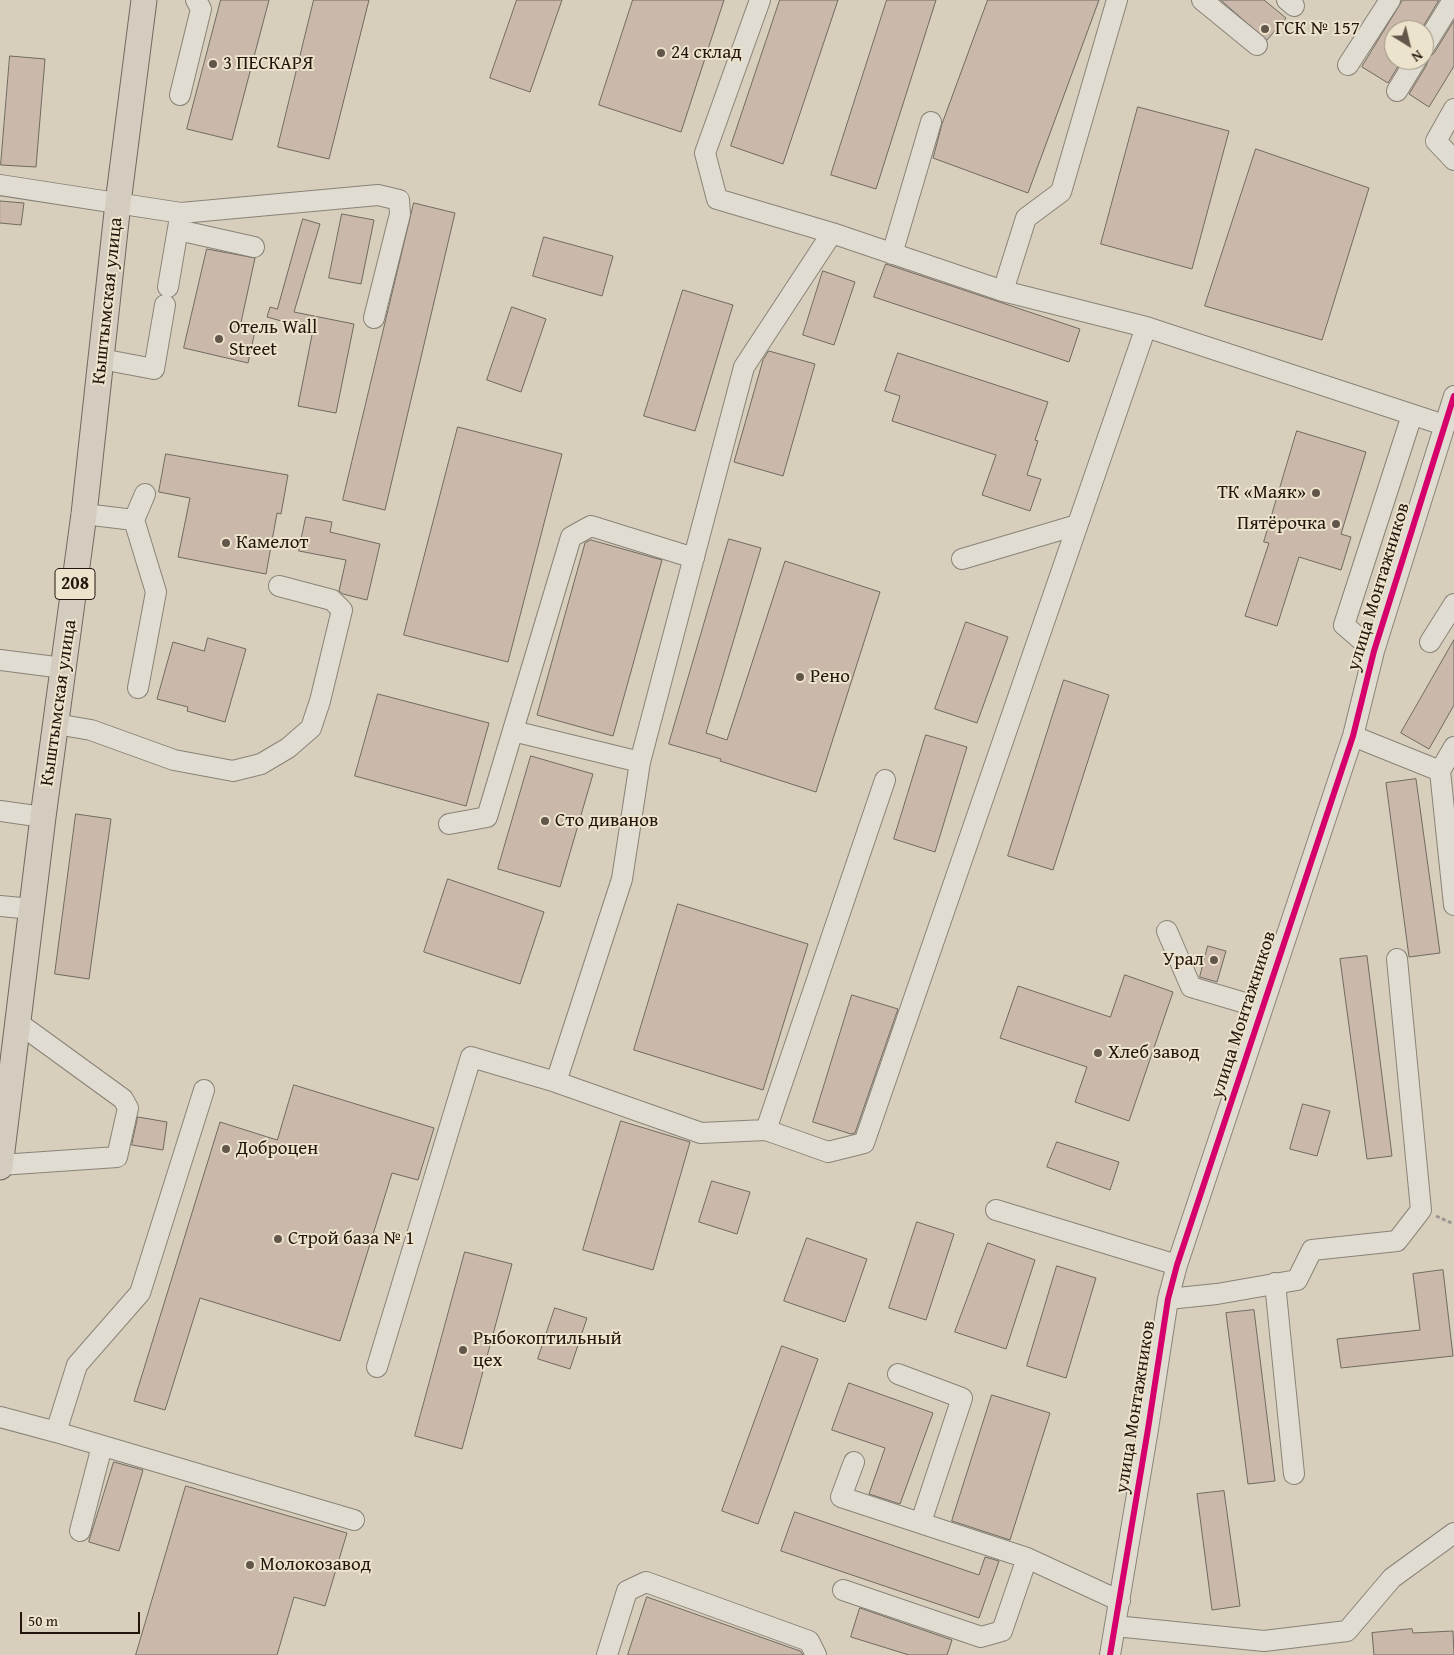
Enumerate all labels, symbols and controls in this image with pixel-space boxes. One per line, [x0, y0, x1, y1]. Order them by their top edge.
place label: ГСК № 157 [1275, 18, 1360, 40]
north arrow [1384, 20, 1434, 70]
marker: ГСК № 157 [1259, 23, 1271, 35]
place label: 24 склад [671, 42, 742, 64]
text: N [1408, 45, 1427, 67]
marker: 24 склад [655, 47, 667, 59]
place label: 3 ПЕСКАРЯ [223, 53, 313, 75]
marker: 3 ПЕСКАРЯ [207, 58, 219, 70]
street label: Кыштымская улица [88, 216, 128, 386]
place label: Отель Wall Street [229, 317, 317, 361]
marker: Отель Wall Street [213, 333, 225, 345]
place label: ТК «Маяк» [1217, 482, 1306, 504]
marker: ТК «Маяк» [1310, 487, 1322, 499]
street label: улица Монтажников [1343, 500, 1415, 674]
place label: Пятёрочка [1237, 513, 1326, 535]
marker: Пятёрочка [1330, 518, 1342, 530]
place label: Камелот [236, 532, 309, 554]
marker: Камелот [220, 537, 232, 549]
road number: 208 [55, 568, 95, 600]
street label: Кыштымская улица [36, 618, 82, 788]
place label: Рено [810, 666, 850, 688]
marker: Рено [794, 671, 806, 683]
place label: Сто диванов [555, 810, 658, 832]
marker: Сто диванов [539, 815, 551, 827]
street label: улица Монтажников [1206, 929, 1282, 1101]
place label: Урал [1163, 949, 1204, 971]
marker: Урал [1208, 954, 1220, 966]
place label: Хлеб завод [1108, 1042, 1200, 1064]
marker: Хлеб завод [1092, 1047, 1104, 1059]
place label: Доброцен [236, 1138, 318, 1160]
marker: Доброцен [220, 1143, 232, 1155]
place label: Строй база № 1 [288, 1228, 414, 1250]
marker: Строй база № 1 [272, 1233, 284, 1245]
street label: улица Монтажников [1111, 1319, 1161, 1495]
place label: Рыбокоптильный цех [473, 1328, 622, 1372]
marker: Рыбокоптильный цех [457, 1344, 469, 1356]
place label: Молокозавод [260, 1554, 371, 1576]
marker: Молокозавод [244, 1559, 256, 1571]
scale bar [22, 1602, 142, 1634]
text: 50 m [28, 1610, 58, 1631]

